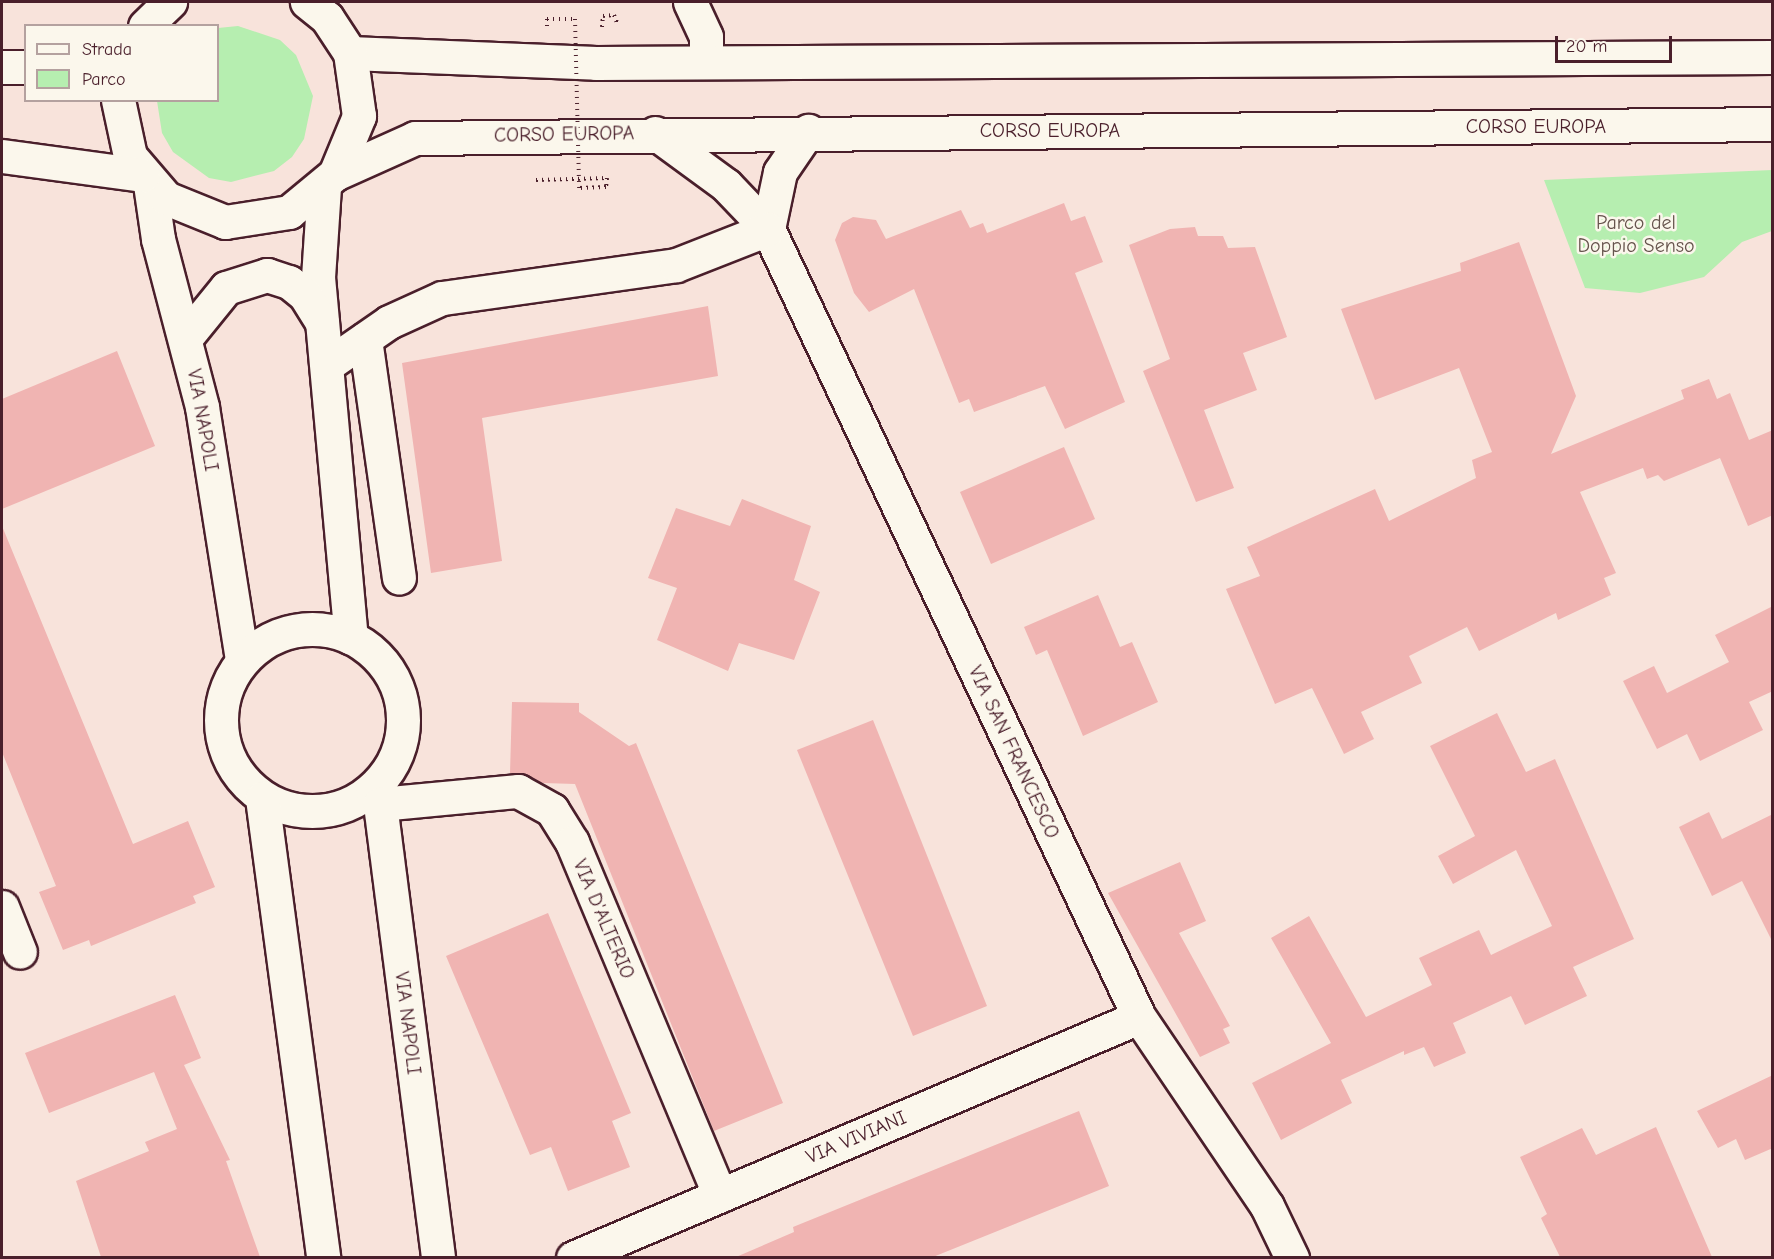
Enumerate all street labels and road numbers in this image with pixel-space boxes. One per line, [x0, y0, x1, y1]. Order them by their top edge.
street label: CORSO EUROPA [1466, 114, 1606, 138]
street label: CORSO EUROPA [980, 118, 1120, 142]
street label: CORSO EUROPA [494, 121, 634, 147]
street label: VIA NAPOLI [182, 367, 224, 473]
street label: VIA SAN FRANCESCO [963, 662, 1065, 842]
street label: VIA D'ALTERIO [568, 856, 640, 982]
street label: VIA NAPOLI [390, 970, 426, 1076]
street label: VIA VIVIANI [802, 1105, 910, 1169]

